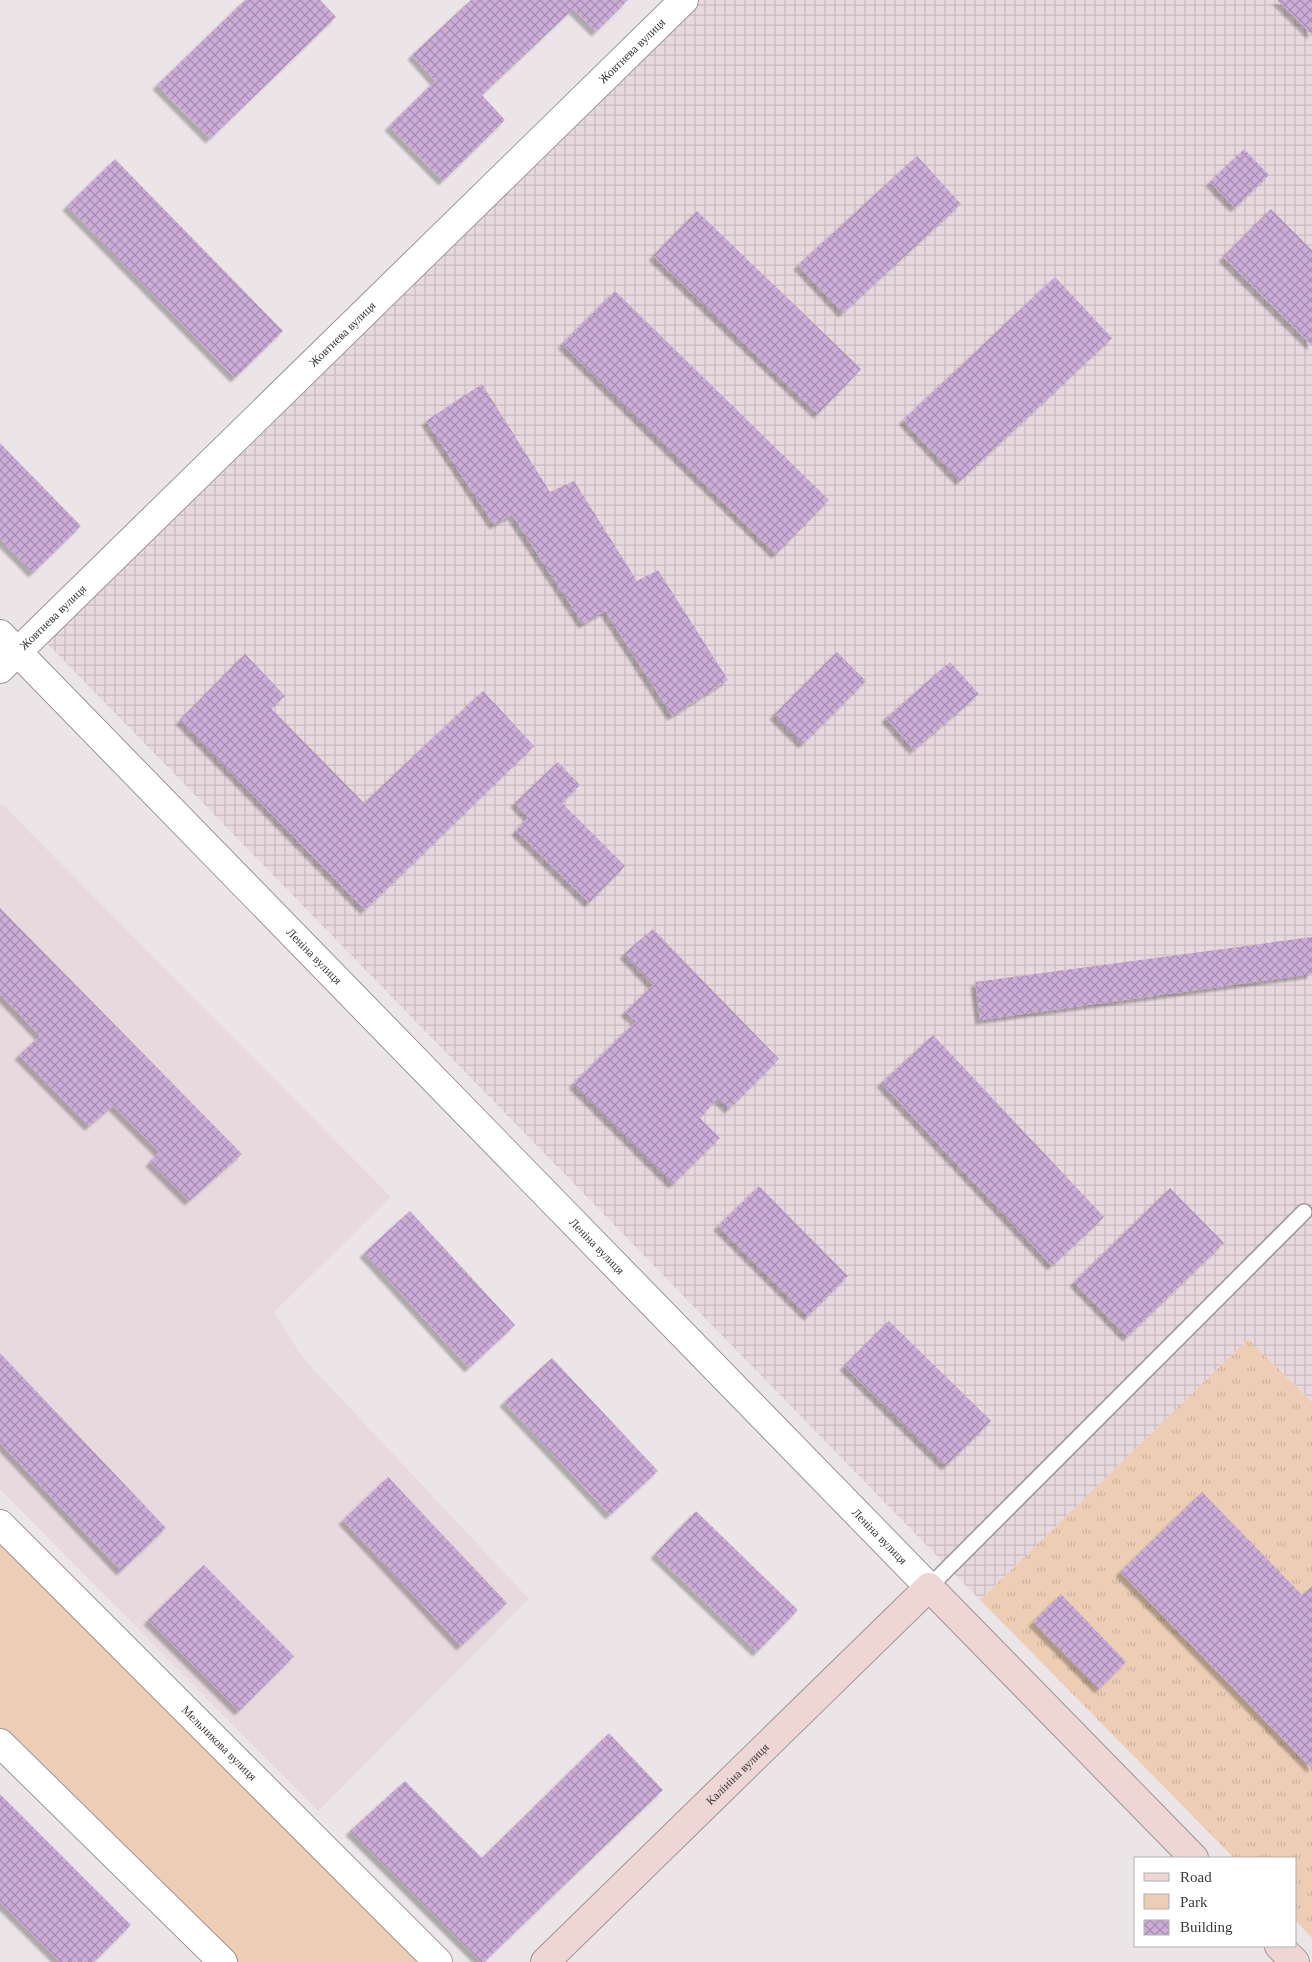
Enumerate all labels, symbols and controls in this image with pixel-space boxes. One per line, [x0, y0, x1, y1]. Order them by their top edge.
street label: Жовтнева вулиця [596, 15, 668, 86]
street label: Жовтнева вулиця [306, 298, 379, 370]
street label: Жовтнева вулиця [17, 581, 89, 653]
street label: Леніна вулиця [284, 925, 345, 988]
street label: Леніна вулиця [566, 1215, 628, 1278]
street label: Леніна вулиця [849, 1505, 910, 1568]
street label: Мельникова вулиця [179, 1703, 260, 1784]
street label: Калініна вулиця [703, 1740, 772, 1808]
legend [1134, 1857, 1297, 1947]
text: Road [1180, 1869, 1212, 1885]
text: Park [1180, 1894, 1208, 1910]
text: Building [1180, 1919, 1233, 1935]

